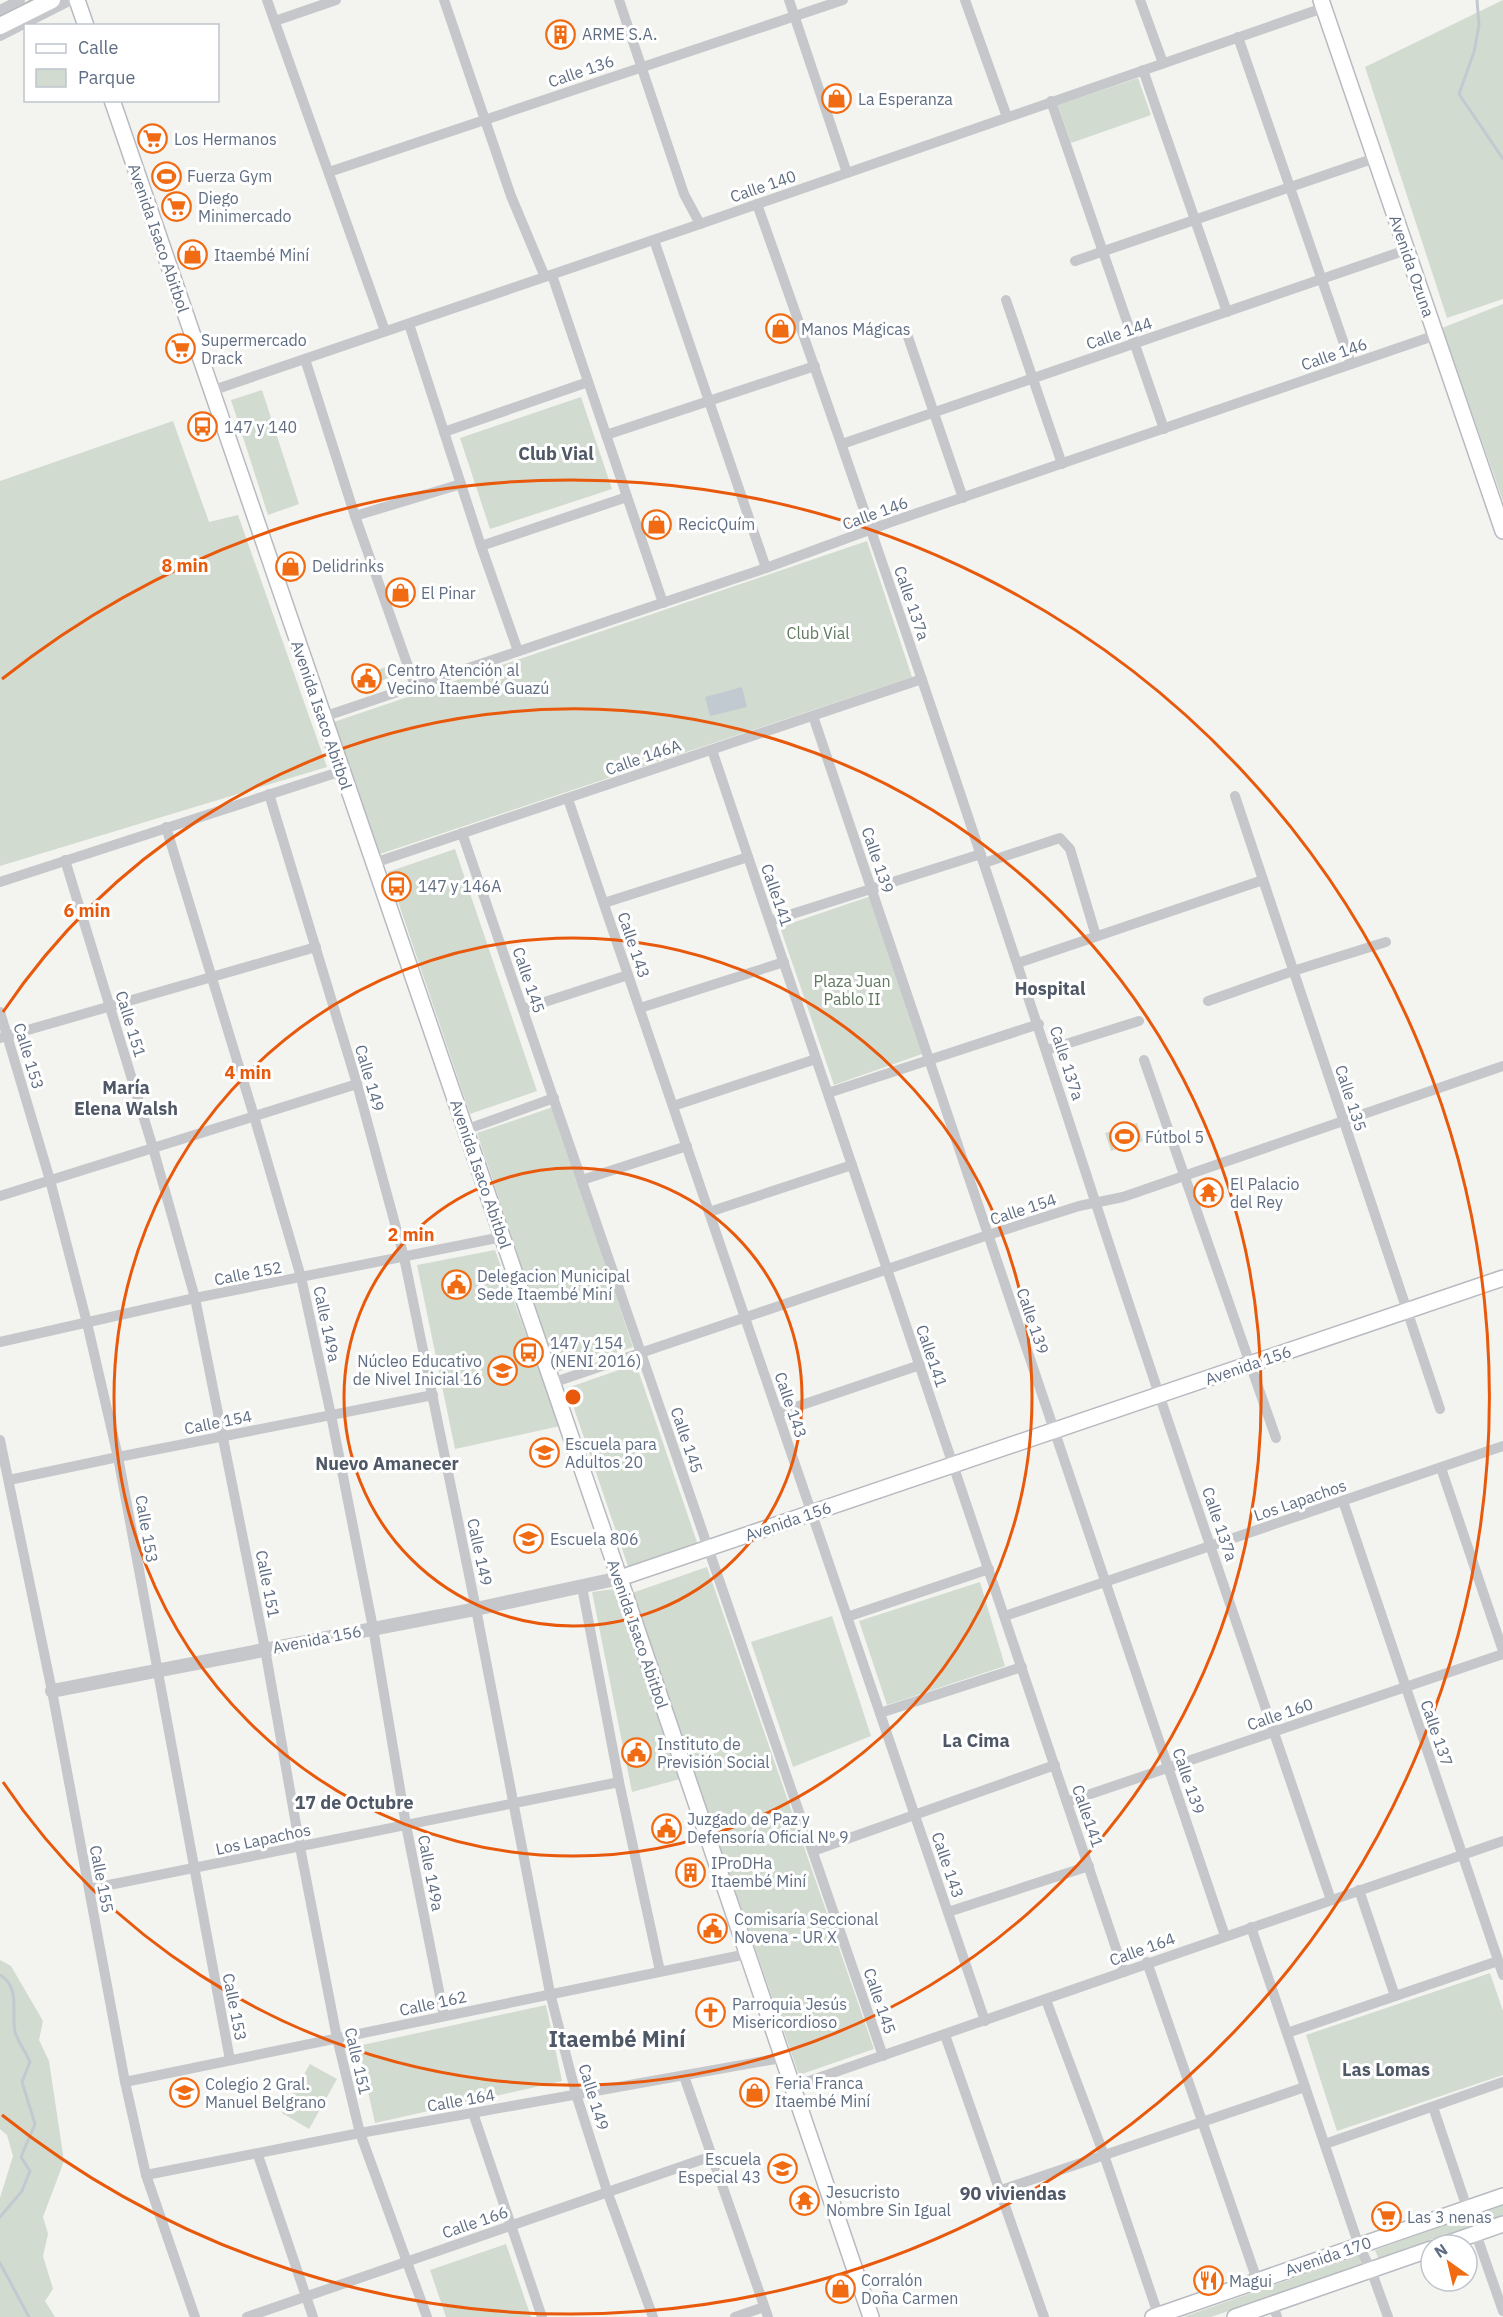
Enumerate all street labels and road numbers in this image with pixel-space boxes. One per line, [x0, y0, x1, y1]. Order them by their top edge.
street label: Calle 136 [545, 50, 617, 92]
street label: Avenida Isaco Abitbol [124, 161, 194, 315]
street label: Calle 140 [727, 165, 799, 207]
street label: Avenida Ozuna [1385, 212, 1439, 320]
street label: Calle 144 [1083, 312, 1155, 354]
street label: Calle 146 [1298, 333, 1370, 375]
street label: Calle 146 [839, 492, 911, 534]
street label: Calle 137a [890, 563, 934, 643]
street label: Avenida Isaco Abitbol [287, 638, 357, 792]
street label: Calle 146A [603, 735, 683, 779]
street label: Calle 139 [857, 824, 899, 896]
street label: Calle141 [757, 861, 797, 929]
street label: Calle 143 [613, 909, 655, 981]
street label: Calle 145 [508, 944, 550, 1016]
street label: Calle 151 [111, 988, 151, 1060]
street label: Calle 153 [9, 1020, 49, 1092]
street label: Calle 137a [1046, 1023, 1089, 1103]
street label: Calle 149 [351, 1042, 389, 1114]
street label: Calle 135 [1331, 1062, 1371, 1134]
street label: Avenida Isaco Abitbol [446, 1097, 516, 1251]
street label: Calle 154 [987, 1189, 1059, 1229]
street label: Calle 152 [212, 1257, 284, 1289]
street label: Calle 149a [309, 1284, 345, 1364]
street label: Calle 139 [1012, 1285, 1054, 1357]
street label: Calle141 [912, 1322, 952, 1390]
street label: Avenida 156 [1202, 1341, 1294, 1389]
street label: Calle 143 [770, 1369, 812, 1441]
street label: Calle 145 [666, 1404, 708, 1476]
street label: Calle 154 [182, 1406, 254, 1438]
street label: Los Lapachos [1251, 1475, 1349, 1525]
street label: Calle 137a [1198, 1484, 1242, 1564]
street label: Calle 153 [131, 1494, 163, 1564]
street label: Avenida 156 [742, 1497, 834, 1545]
street label: Calle 149 [463, 1516, 497, 1588]
street label: Calle 151 [252, 1548, 284, 1620]
street label: Avenida Isaco Abitbol [603, 1557, 673, 1711]
street label: Avenida 156 [271, 1621, 363, 1657]
street label: Calle 160 [1244, 1693, 1316, 1735]
street label: Calle 137 [1416, 1697, 1458, 1769]
street label: Calle 139 [1168, 1745, 1210, 1817]
street label: Calle141 [1068, 1782, 1108, 1850]
street label: Los Lapachos [214, 1819, 312, 1859]
street label: Calle 143 [927, 1829, 969, 1901]
street label: Calle 149a [414, 1833, 448, 1913]
street label: Calle 155 [86, 1843, 118, 1915]
street label: Calle 164 [1106, 1928, 1178, 1970]
street label: Calle 145 [859, 1965, 901, 2037]
street label: Calle 153 [219, 1971, 251, 2043]
street label: Calle 162 [397, 1986, 469, 2020]
street label: Calle 151 [341, 2025, 375, 2097]
street label: Calle 149 [574, 2061, 614, 2133]
street label: Calle 164 [426, 2084, 496, 2116]
street label: Calle 166 [439, 2201, 511, 2243]
street label: Avenida 170 [1282, 2232, 1374, 2280]

